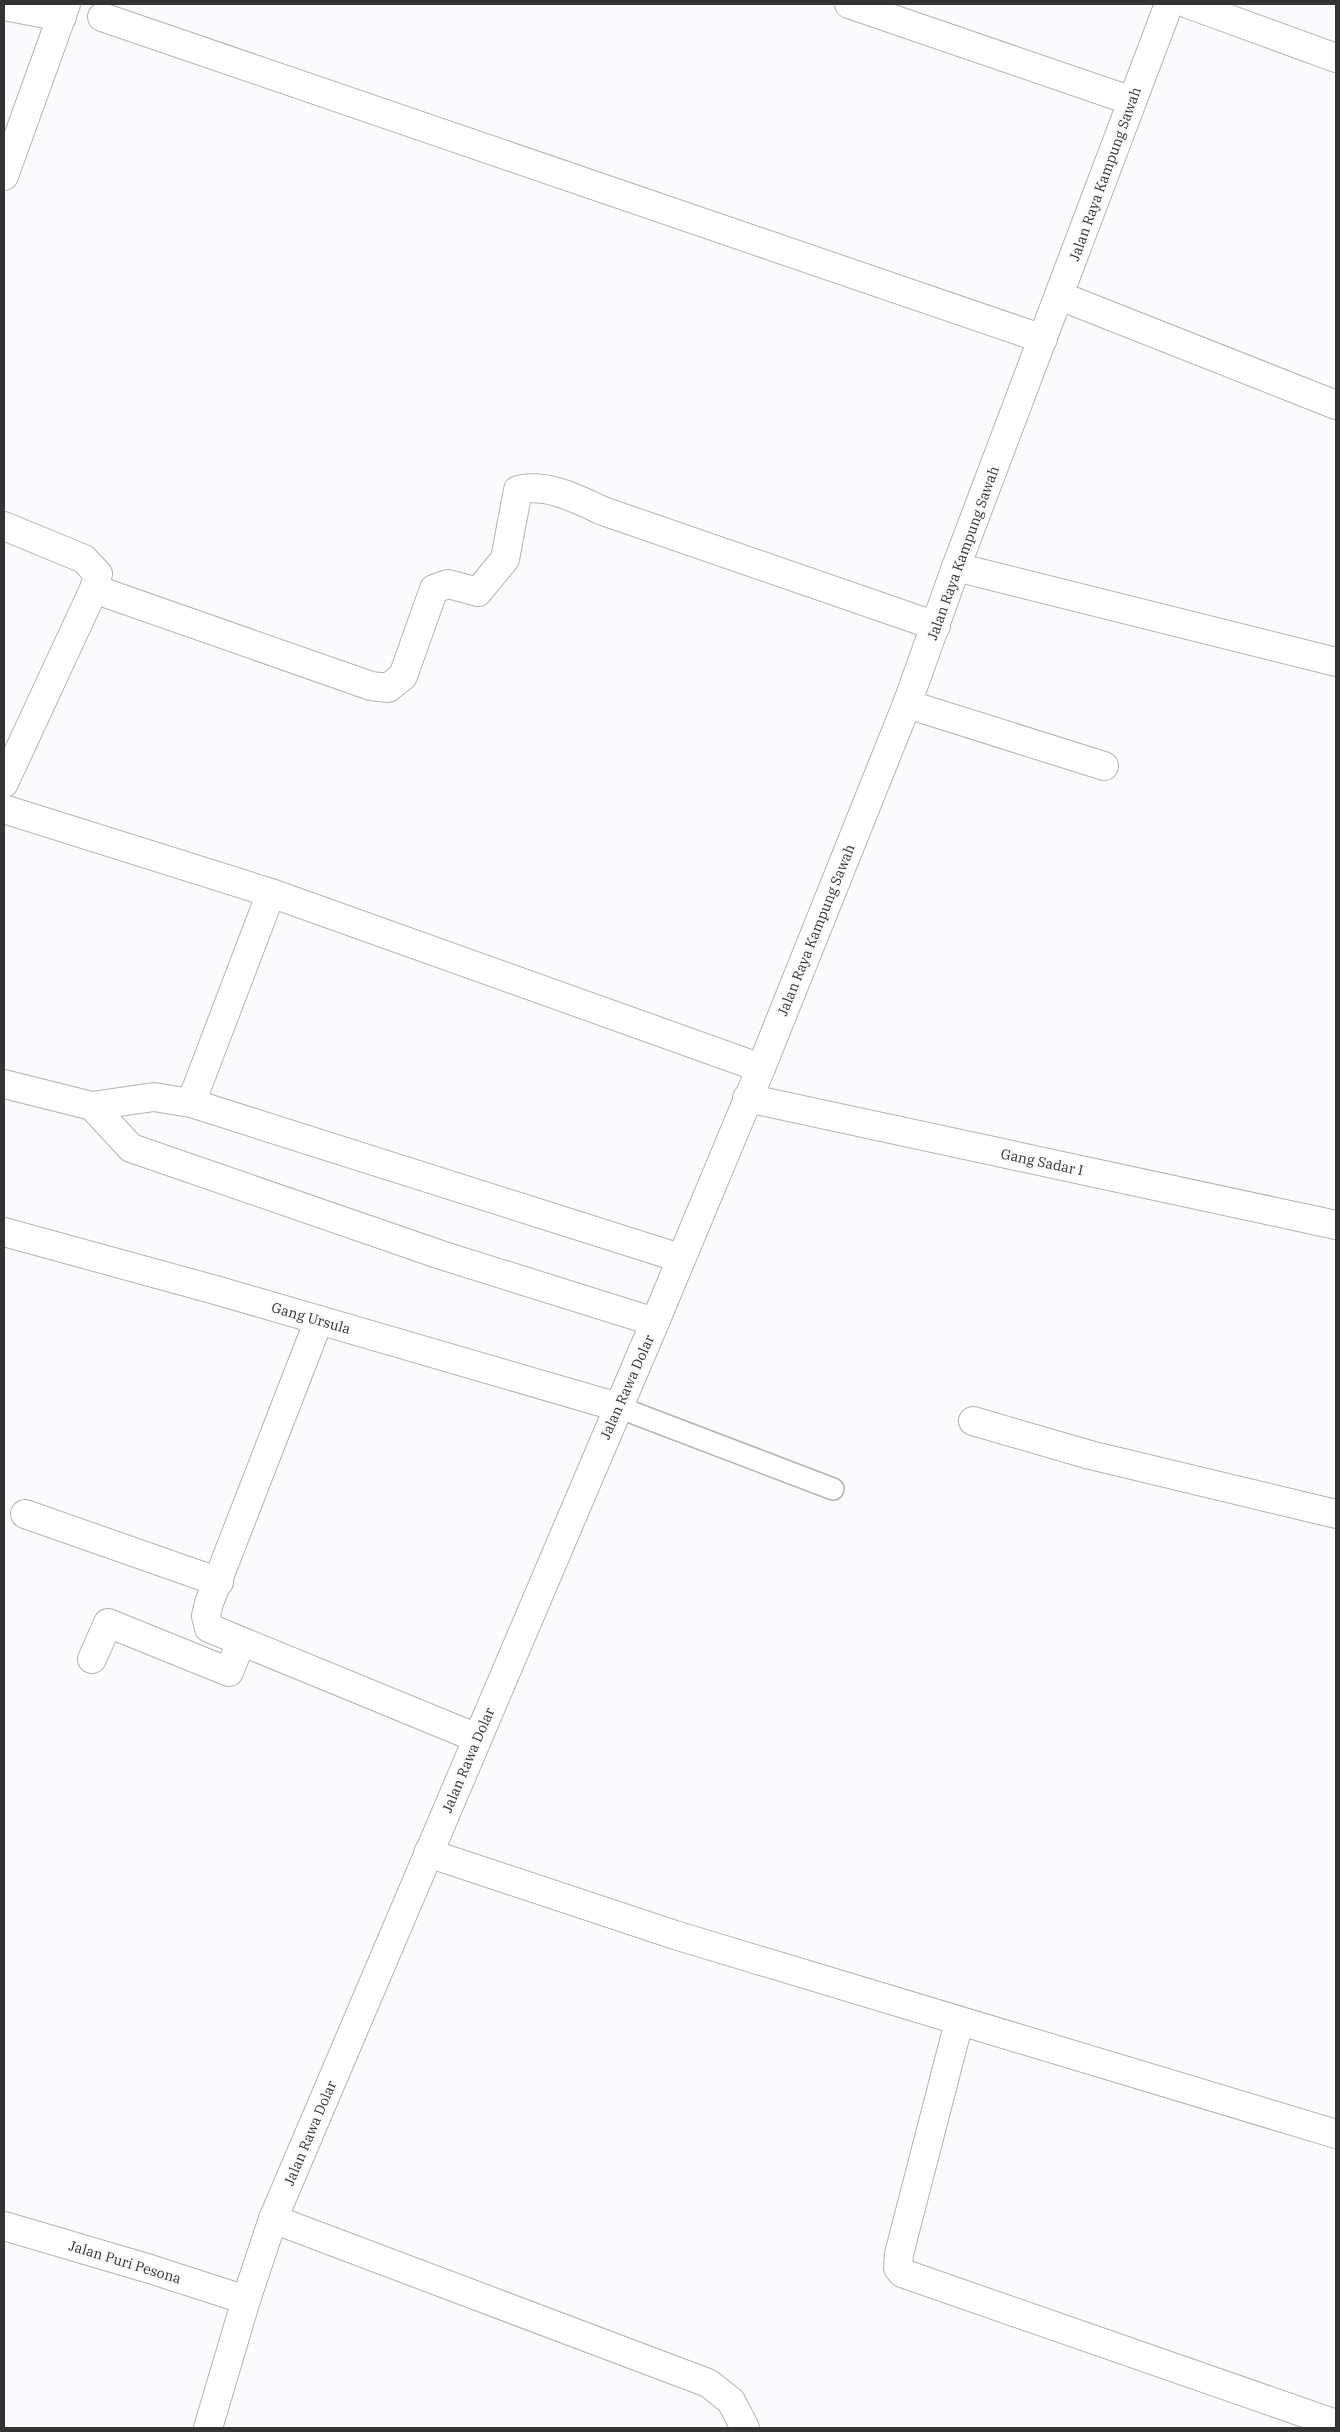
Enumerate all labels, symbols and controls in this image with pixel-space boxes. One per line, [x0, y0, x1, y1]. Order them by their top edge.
street label: Jalan Raya Kampung Sawah [1065, 84, 1145, 263]
street label: Jalan Raya Kampung Sawah [923, 463, 1003, 642]
street label: Jalan Raya Kampung Sawah [773, 841, 859, 1019]
street label: Gang Sadar I [999, 1144, 1085, 1180]
street label: Gang Ursula [269, 1298, 353, 1338]
street label: Jalan Rawa Dolar [596, 1331, 658, 1442]
street label: Jalan Rawa Dolar [438, 1704, 499, 1815]
street label: Jalan Rawa Dolar [280, 2077, 341, 2188]
street label: Jalan Puri Pesona [67, 2236, 184, 2288]

